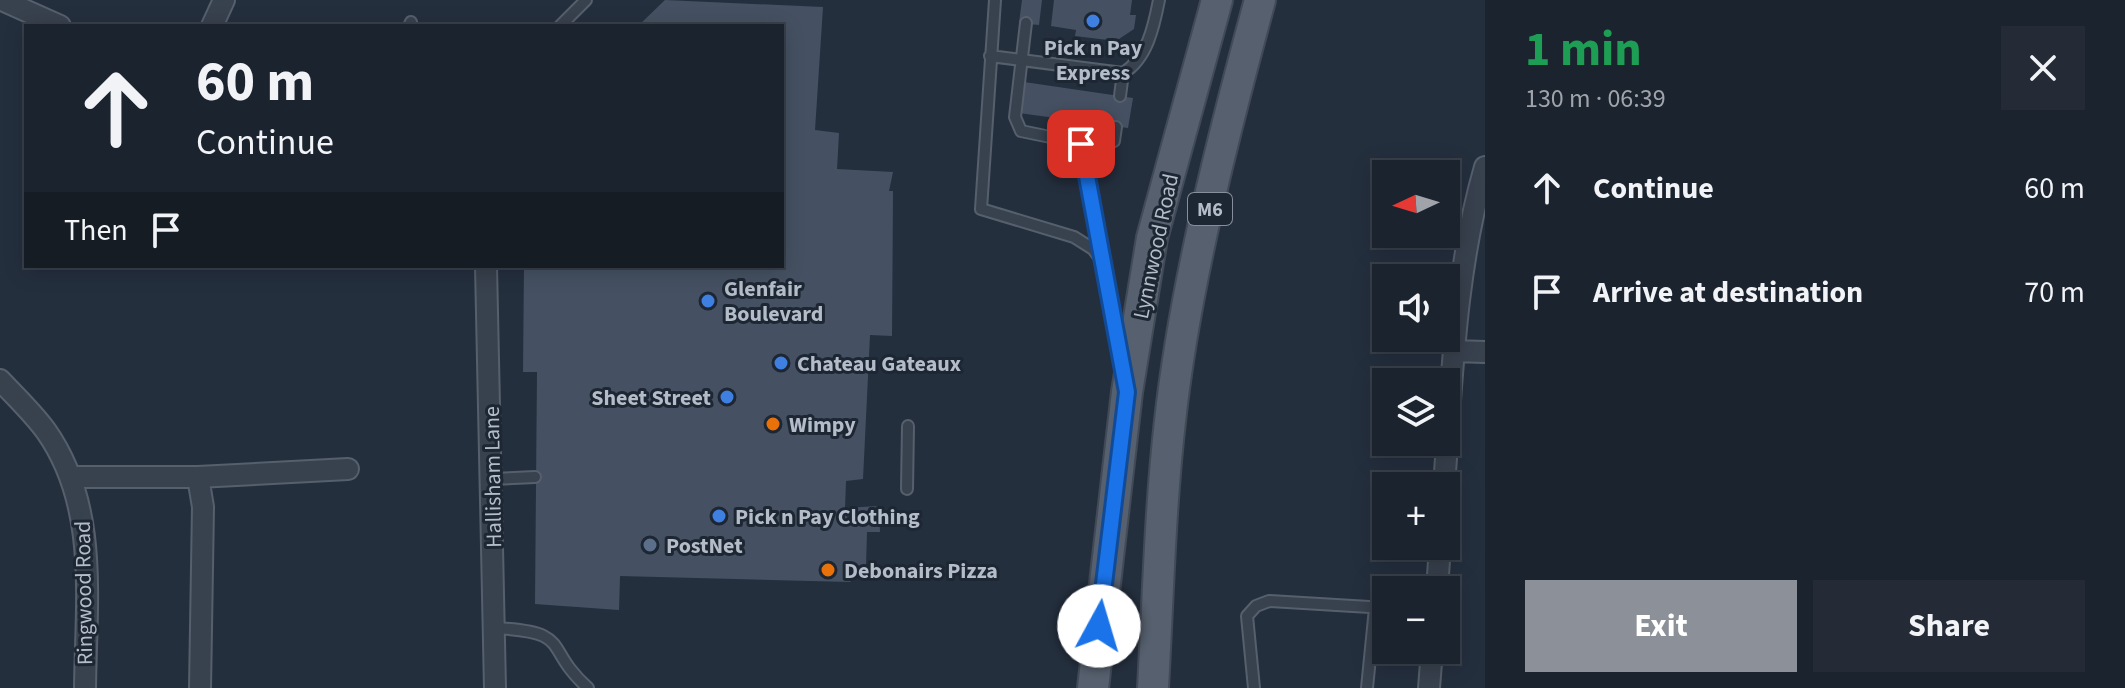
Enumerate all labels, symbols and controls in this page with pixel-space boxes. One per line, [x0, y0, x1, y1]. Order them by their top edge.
marker: Pick n Pay Express [1084, 12, 1102, 30]
text: 1 min [1525, 16, 1642, 84]
button: close [2001, 26, 2085, 110]
place label: Pick n Pay Express [1044, 32, 1143, 89]
text: 60 m [196, 43, 314, 122]
icon: ahead [64, 56, 168, 160]
text: 130 m · 06:39 [1525, 80, 1666, 117]
pin [1047, 110, 1115, 178]
text: Continue [196, 117, 334, 168]
icon: arrive [1059, 122, 1103, 166]
north arrow [1372, 160, 1460, 248]
map controls [1372, 160, 1460, 664]
icon: ahead [1525, 166, 1569, 210]
text: Continue [1593, 167, 1714, 210]
text: 60 m [2024, 167, 2085, 210]
street label: Lynnwood Road [1125, 171, 1187, 322]
road number: M6 [1188, 193, 1232, 225]
icon: arrive [144, 208, 188, 252]
text: Then [64, 209, 128, 252]
button: sound [1372, 264, 1460, 352]
icon: arrive [1525, 270, 1569, 314]
text: Arrive at destination [1593, 271, 1863, 314]
text: 70 m [2024, 271, 2085, 314]
place label: Glenfair Boulevard [724, 273, 823, 330]
marker: Glenfair Boulevard [699, 292, 717, 310]
place label: Chateau Gateaux [797, 348, 961, 380]
marker: Chateau Gateaux [772, 354, 790, 372]
button: layers [1372, 368, 1460, 456]
place label: Sheet Street [591, 382, 712, 414]
marker: Sheet Street [718, 388, 736, 406]
street label: Hallisham Lane [476, 406, 510, 548]
place label: Wimpy [789, 409, 856, 441]
marker: Wimpy [764, 415, 782, 433]
button: + [1372, 472, 1460, 560]
place label: Pick n Pay Clothing [735, 501, 920, 533]
marker: Pick n Pay Clothing [710, 507, 728, 525]
street label: Ringwood Road [67, 521, 101, 665]
place label: PostNet [666, 530, 743, 562]
marker: PostNet [641, 536, 659, 554]
place label: Debonairs Pizza [844, 555, 998, 587]
marker: Debonairs Pizza [819, 561, 837, 579]
button: − [1372, 576, 1460, 664]
button: Exit [1525, 580, 1797, 672]
button: Share [1813, 580, 2085, 672]
position arrow [1057, 584, 1141, 668]

